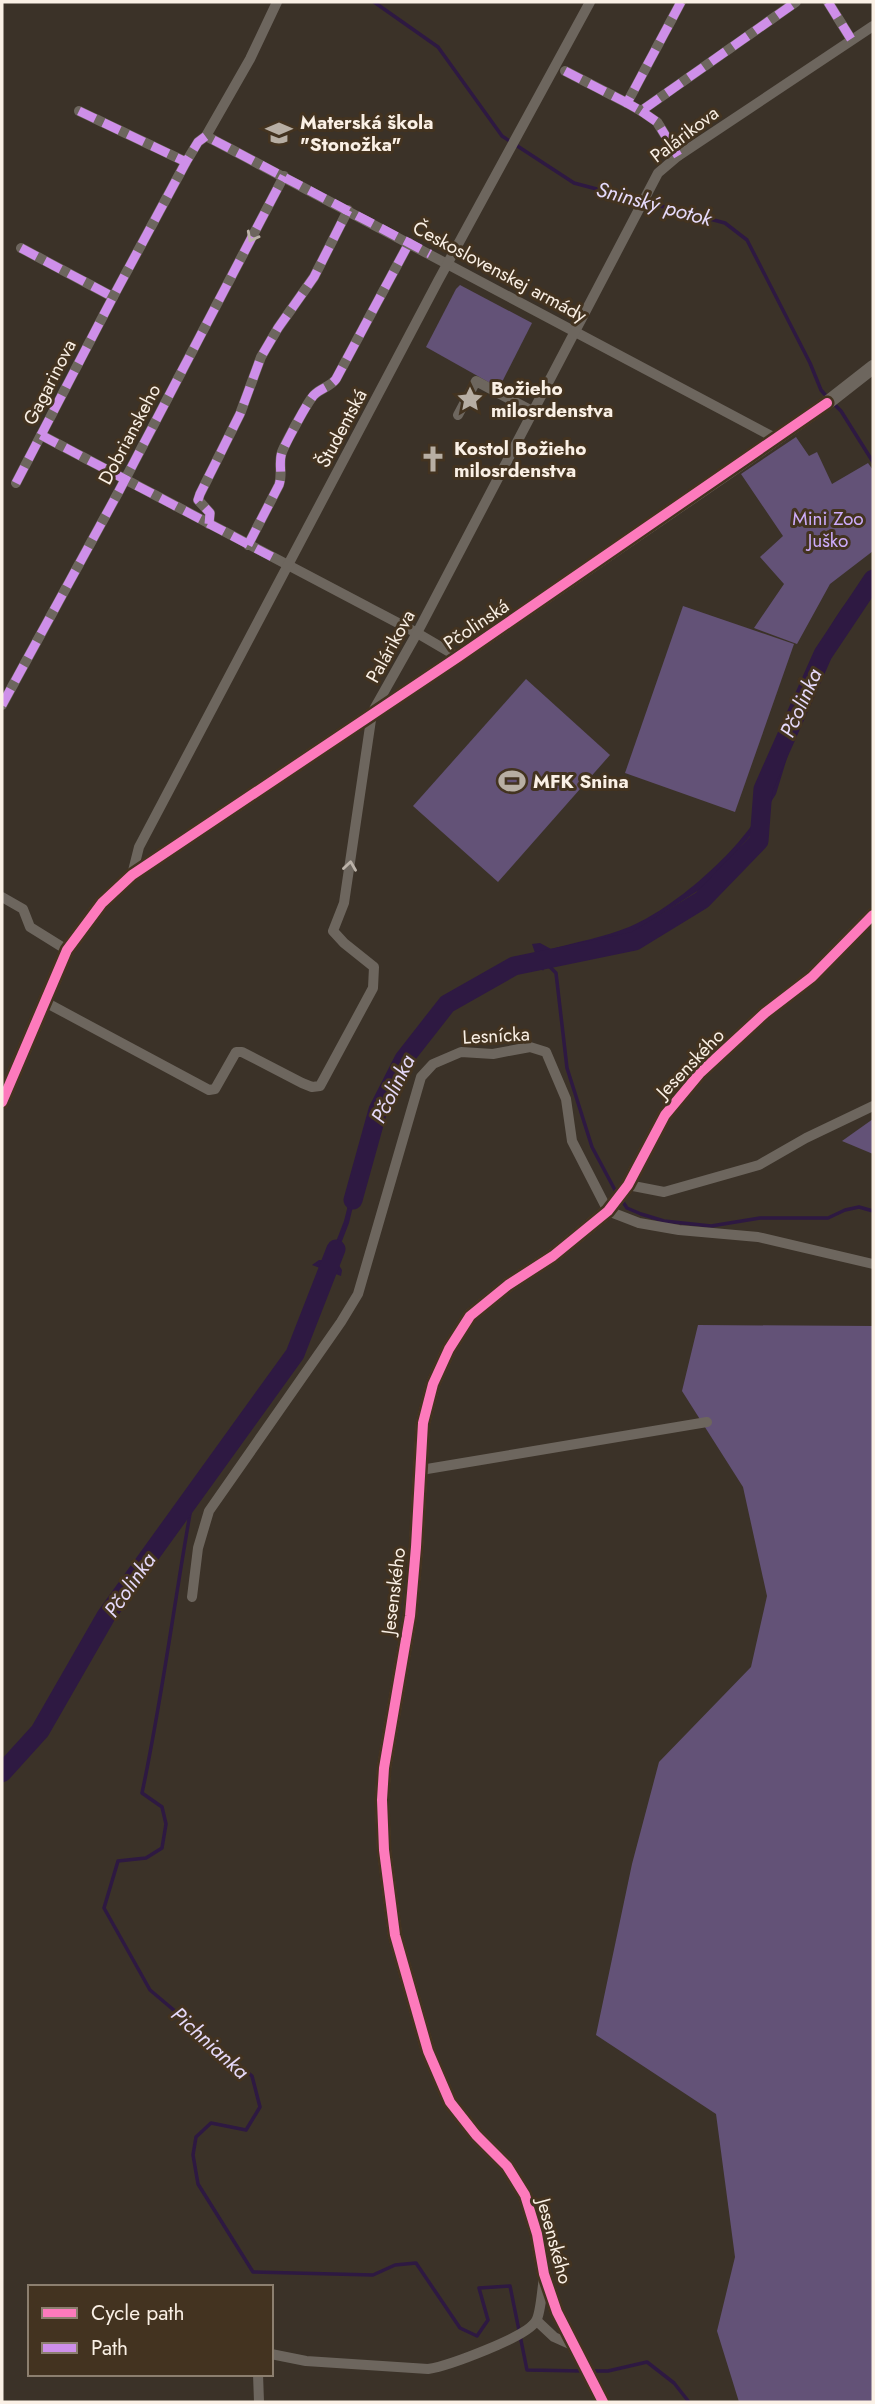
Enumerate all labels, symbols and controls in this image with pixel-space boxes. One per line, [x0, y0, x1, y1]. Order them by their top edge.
street label: Palárikova [644, 100, 724, 169]
place label: Materská škola "Stonožka" [300, 109, 434, 158]
school or university icon: Materská škola "Stonožka" [264, 118, 294, 148]
water label: Sninský potok [593, 174, 716, 234]
street label: Československej armády [408, 214, 592, 329]
one-way arrow [247, 230, 261, 242]
street label: Gagarinova [16, 335, 83, 430]
place label: Božieho milosrdenstva [491, 375, 613, 424]
street label: Dobrianskeho [92, 379, 167, 489]
street label: Študentská [309, 384, 373, 472]
place icon: Božieho milosrdenstva [455, 384, 485, 414]
place label: Kostol Božieho milosrdenstva [454, 435, 586, 484]
church icon: Kostol Božieho milosrdenstva [418, 444, 448, 474]
park label: Mini Zoo Juško [792, 505, 864, 554]
street label: Pčolinská [438, 593, 514, 656]
street label: Palárikova [359, 605, 422, 688]
water label: Pčolinka [773, 663, 830, 742]
sports icon: MFK Snina [497, 766, 527, 796]
place label: MFK Snina [533, 768, 629, 795]
one-way arrow [342, 860, 357, 872]
street label: Lesnícka [462, 1020, 530, 1051]
street label: Jesenského [648, 1022, 731, 1106]
water label: Pčolinka [364, 1049, 423, 1128]
water label: Pčolinka [97, 1546, 163, 1623]
street label: Jesenského [374, 1546, 412, 1639]
water label: Pichnianka [164, 2000, 256, 2086]
street label: Jesenského [529, 2192, 579, 2287]
legend [28, 2285, 273, 2376]
text: Cycle path [91, 2298, 184, 2328]
text: Path [91, 2333, 128, 2363]

